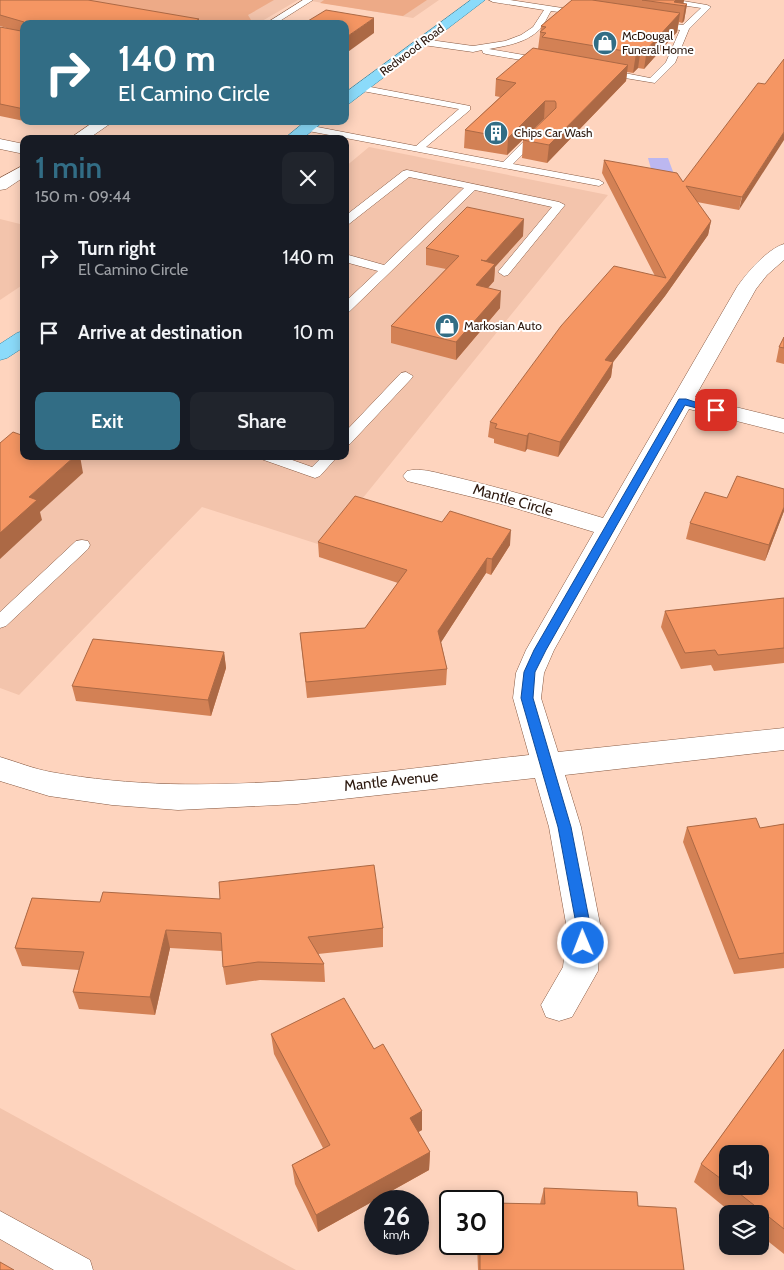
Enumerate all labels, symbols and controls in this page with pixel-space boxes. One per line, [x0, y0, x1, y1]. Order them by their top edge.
street label: Redwood Road [376, 20, 447, 79]
place label: McDougal Funeral Home [622, 28, 694, 57]
shop icon: McDougal Funeral Home [592, 30, 618, 56]
text: 140 m [118, 37, 216, 80]
icon: right [35, 40, 100, 105]
text: El Camino Circle [118, 80, 270, 107]
building icon: Chips Car Wash [483, 120, 509, 146]
place label: Chips Car Wash [514, 125, 593, 140]
text: 1 min [35, 149, 102, 186]
button: close [282, 152, 334, 204]
text: 150 m · 09:44 [35, 187, 131, 206]
text: Turn right [78, 237, 156, 260]
icon: right [35, 244, 63, 272]
text: 140 m [283, 246, 334, 269]
text: El Camino Circle [78, 260, 188, 279]
shop icon: Markosian Auto [434, 313, 460, 339]
place label: Markosian Auto [464, 318, 542, 333]
icon: arrive [35, 319, 63, 347]
text: Arrive at destination [78, 321, 242, 344]
text: 10 m [294, 321, 334, 344]
pin [695, 389, 737, 431]
button: Exit [35, 392, 180, 450]
button: Share [190, 392, 334, 450]
icon: arrive [702, 396, 730, 424]
street label: Mantle Circle [471, 480, 555, 520]
street label: Mantle Avenue [343, 767, 439, 795]
position arrow [556, 916, 608, 968]
map controls [719, 1145, 769, 1255]
button: sound [719, 1145, 769, 1195]
speed limit sign: 30 [439, 1190, 504, 1255]
text: 26 [383, 1201, 410, 1231]
button: layers [719, 1205, 769, 1255]
text: km/h [383, 1227, 410, 1242]

